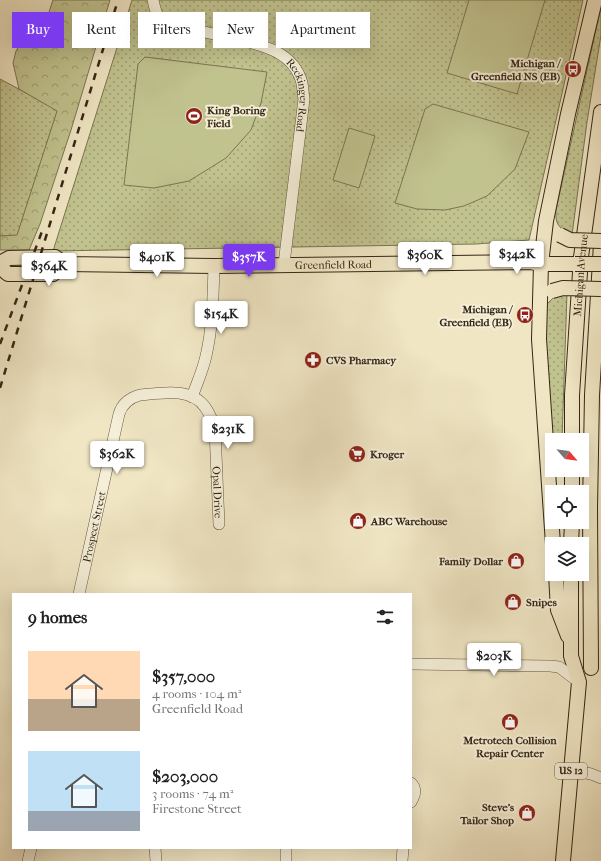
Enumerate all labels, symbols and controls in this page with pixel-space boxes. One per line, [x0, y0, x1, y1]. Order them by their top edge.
chip: Buy [12, 12, 64, 48]
chip: Rent [72, 12, 130, 48]
chip: Filters [138, 12, 205, 48]
chip: New [213, 12, 268, 48]
chip: Apartment [276, 12, 370, 48]
street label: Reckinger Road [284, 56, 311, 134]
place label: Michigan / Greenfield NS (EB) [471, 57, 561, 83]
bus stop icon: Michigan / Greenfield NS (EB) [563, 59, 583, 79]
place label: King Boring Field [206, 104, 267, 130]
sports icon: King Boring Field [184, 106, 204, 126]
street label: Michigan Avenue [571, 233, 591, 317]
pin: $342K [489, 241, 545, 275]
pin: $360K [397, 242, 453, 276]
pin: $401K [129, 244, 185, 278]
pin: $357K [221, 244, 277, 278]
text: $342K [499, 246, 535, 261]
text: $360K [407, 247, 443, 262]
text: $401K [139, 249, 175, 264]
text: $357K [232, 249, 266, 264]
pin: $364K [21, 253, 77, 287]
street label: Greenfield Road [295, 257, 373, 271]
text: $364K [31, 258, 67, 273]
pin: $154K [193, 301, 249, 335]
place label: Michigan / Greenfield (EB) [439, 303, 513, 329]
bus stop icon: Michigan / Greenfield (EB) [515, 305, 535, 325]
text: $154K [204, 306, 238, 321]
pharmacy icon: CVS Pharmacy [303, 350, 323, 370]
place label: CVS Pharmacy [326, 354, 397, 367]
pin: $231K [200, 416, 256, 450]
text: $231K [211, 421, 245, 436]
north arrow [545, 433, 589, 477]
map controls [545, 433, 589, 581]
pin: $362K [89, 441, 145, 475]
supermarket icon: Kroger [347, 444, 367, 464]
text: $362K [99, 446, 135, 461]
place label: Kroger [370, 448, 405, 461]
street label: Opal Drive [210, 466, 225, 519]
button: locate [545, 485, 589, 529]
street label: Prospect Street [80, 490, 108, 563]
shop icon: ABC Warehouse [348, 511, 368, 531]
place label: ABC Warehouse [370, 515, 448, 528]
button: layers [545, 537, 589, 581]
shop icon: Family Dollar [506, 551, 526, 571]
place label: Family Dollar [438, 555, 503, 568]
shop icon: Snipes [503, 592, 523, 612]
place label: Snipes [526, 596, 557, 609]
icon: filters [374, 606, 396, 628]
text: 9 homes [28, 607, 87, 627]
pin: $203K [466, 643, 522, 677]
text: $203K [476, 648, 512, 663]
text: $357,000 [152, 666, 215, 686]
icon: home [60, 667, 108, 715]
text: 4 rooms · 104 m² [152, 686, 241, 701]
text: Greenfield Road [152, 701, 243, 716]
shop icon: Metrotech Collision Repair Center [500, 712, 520, 732]
place label: Metrotech Collision Repair Center [462, 734, 557, 760]
road number: US 12 [555, 763, 587, 779]
text: $203,000 [152, 766, 218, 786]
icon: home [60, 767, 108, 815]
text: 3 rooms · 74 m² [152, 786, 233, 801]
text: Firestone Street [152, 801, 242, 816]
place label: Steve's Tailor Shop [459, 801, 514, 827]
shop icon: Steve's Tailor Shop [517, 803, 537, 823]

